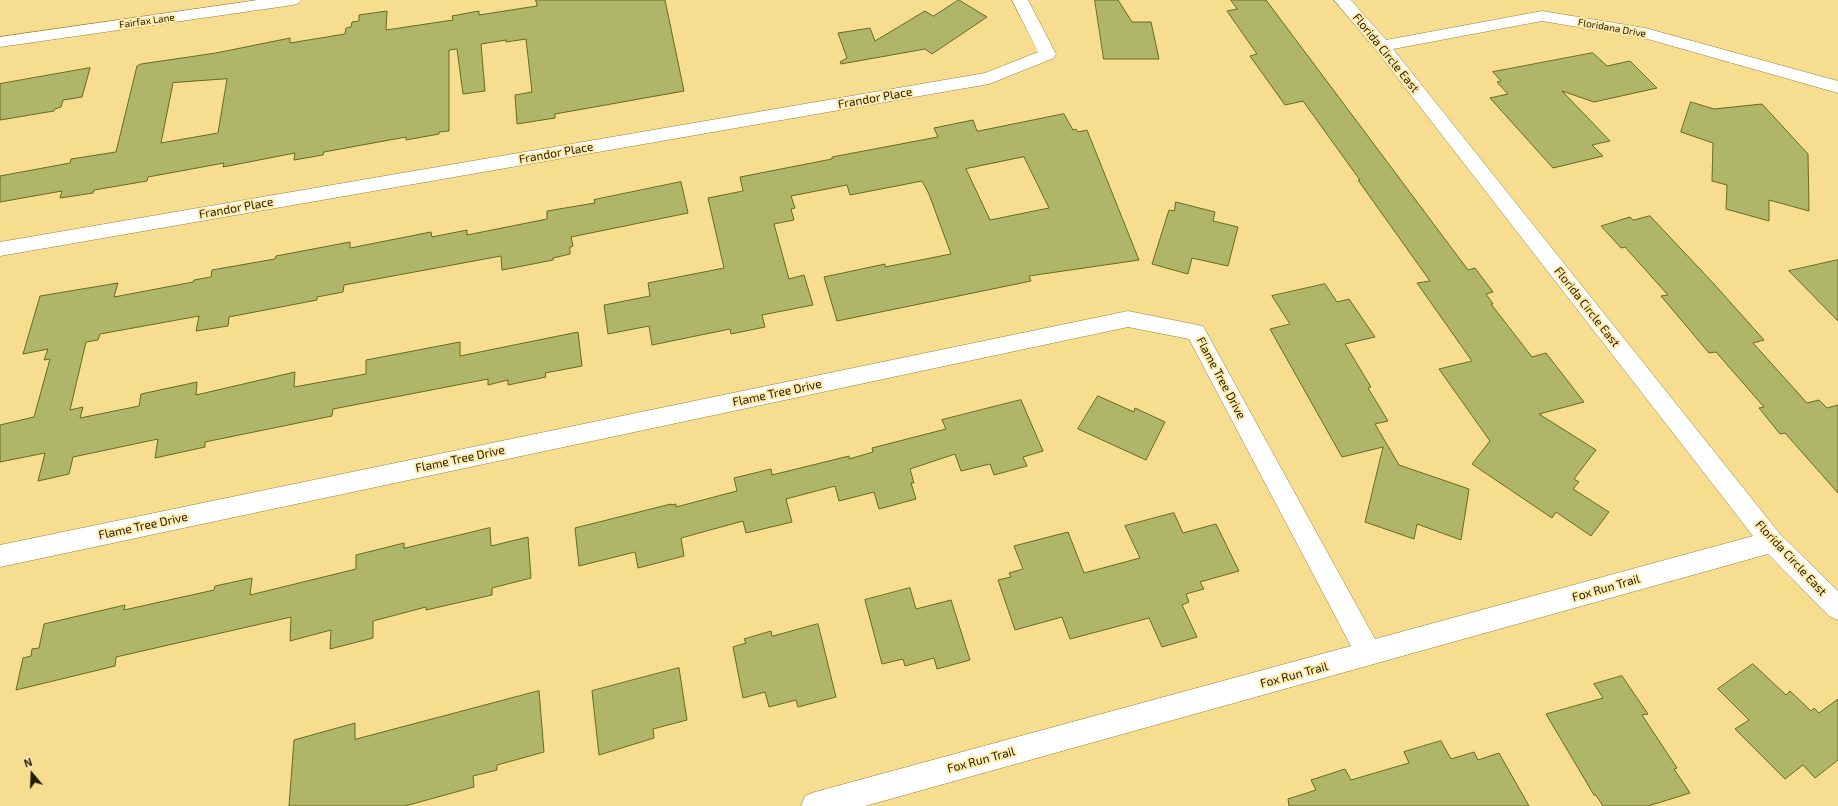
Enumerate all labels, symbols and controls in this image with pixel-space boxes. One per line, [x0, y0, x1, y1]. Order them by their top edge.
street label: Florida Circle East [1350, 10, 1422, 96]
street label: Fairfax Lane [119, 11, 175, 31]
street label: Floridana Drive [1577, 16, 1647, 40]
street label: Frandor Place [837, 84, 913, 112]
street label: Frandor Place [518, 139, 594, 167]
street label: Frandor Place [198, 194, 274, 222]
street label: Florida Circle East [1551, 264, 1623, 350]
street label: Flame Tree Drive [1193, 335, 1249, 421]
street label: Flame Tree Drive [731, 377, 823, 409]
street label: Flame Tree Drive [414, 443, 506, 475]
street label: Flame Tree Drive [97, 510, 189, 542]
street label: Florida Circle East [1752, 517, 1830, 599]
street label: Fox Run Trail [1571, 571, 1641, 605]
street label: Fox Run Trail [1258, 659, 1330, 691]
street label: Fox Run Trail [945, 744, 1017, 776]
north arrow [12, 754, 52, 794]
text: N [22, 755, 34, 770]

